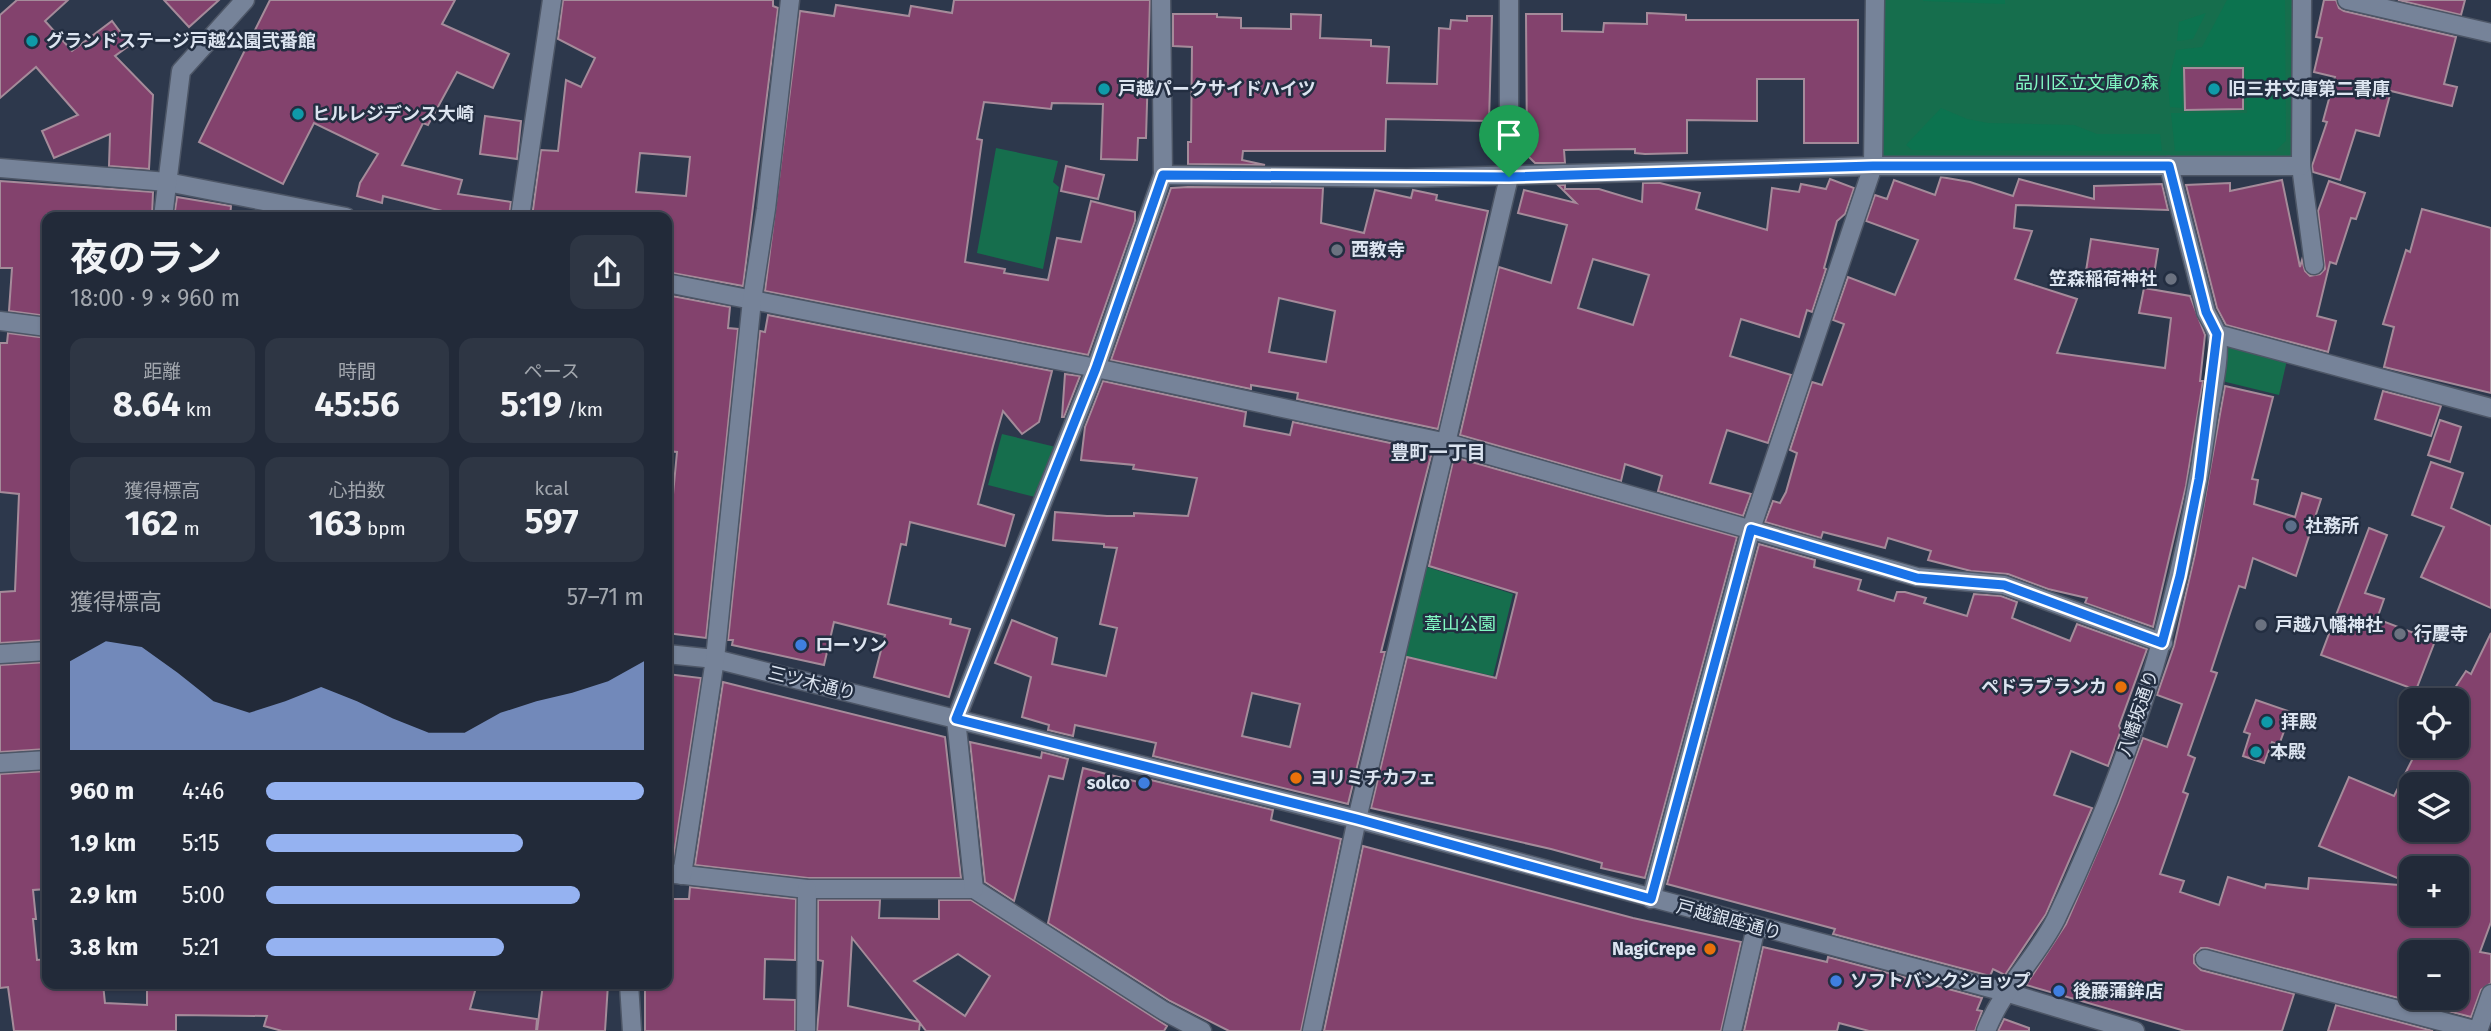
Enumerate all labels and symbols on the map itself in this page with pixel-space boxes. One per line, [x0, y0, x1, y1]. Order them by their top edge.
place label: グランドステージ戸越公園弐番館 [46, 30, 316, 52]
marker: グランドステージ戸越公園弐番館 [24, 33, 40, 49]
park label: 品川区立文庫の森 [2015, 72, 2159, 94]
place label: 戸越パークサイドハイツ [1118, 78, 1316, 100]
place label: 旧三井文庫第二書庫 [2228, 78, 2390, 100]
marker: 戸越パークサイドハイツ [1096, 81, 1112, 97]
marker: 旧三井文庫第二書庫 [2206, 81, 2222, 97]
place label: ヒルレジデンス大崎 [312, 103, 474, 125]
pin [1479, 105, 1539, 177]
marker: ヒルレジデンス大崎 [290, 106, 306, 122]
place label: 西教寺 [1351, 239, 1405, 261]
marker: 西教寺 [1329, 242, 1345, 258]
place label: 笠森稲荷神社 [2049, 268, 2157, 290]
marker: 笠森稲荷神社 [2163, 271, 2179, 287]
district label: 豊町一丁目 [1390, 441, 1486, 464]
place label: 社務所 [2305, 515, 2359, 537]
marker: 社務所 [2283, 518, 2299, 534]
park label: 葦山公園 [1424, 613, 1496, 635]
place label: 戸越八幡神社 [2275, 614, 2383, 636]
marker: 戸越八幡神社 [2253, 617, 2269, 633]
place label: 行慶寺 [2414, 623, 2468, 645]
marker: 行慶寺 [2392, 626, 2408, 642]
place label: ローソン [815, 634, 887, 656]
marker: ローソン [793, 637, 809, 653]
street label: 三ツ木通り [766, 661, 858, 705]
street label: 八幡坂通り [2113, 667, 2163, 759]
place label: ペドラブランカ [1981, 676, 2107, 698]
marker: ペドラブランカ [2113, 679, 2129, 695]
place label: 拝殿 [2281, 711, 2317, 733]
marker: 拝殿 [2259, 714, 2275, 730]
place label: 本殿 [2270, 741, 2306, 763]
marker: 本殿 [2248, 744, 2264, 760]
place label: ヨリミチカフェ [1310, 767, 1436, 789]
marker: ヨリミチカフェ [1288, 770, 1304, 786]
place label: solco [1087, 772, 1130, 794]
marker: solco [1136, 775, 1152, 791]
street label: 戸越銀座通り [1674, 895, 1784, 945]
place label: NagiCrepe [1612, 938, 1696, 960]
marker: NagiCrepe [1702, 941, 1718, 957]
place label: ソフトバンクショップ [1850, 970, 2031, 992]
marker: ソフトバンクショップ [1828, 973, 1844, 989]
place label: 後藤蒲鉾店 [2073, 980, 2163, 1002]
marker: 後藤蒲鉾店 [2051, 983, 2067, 999]

